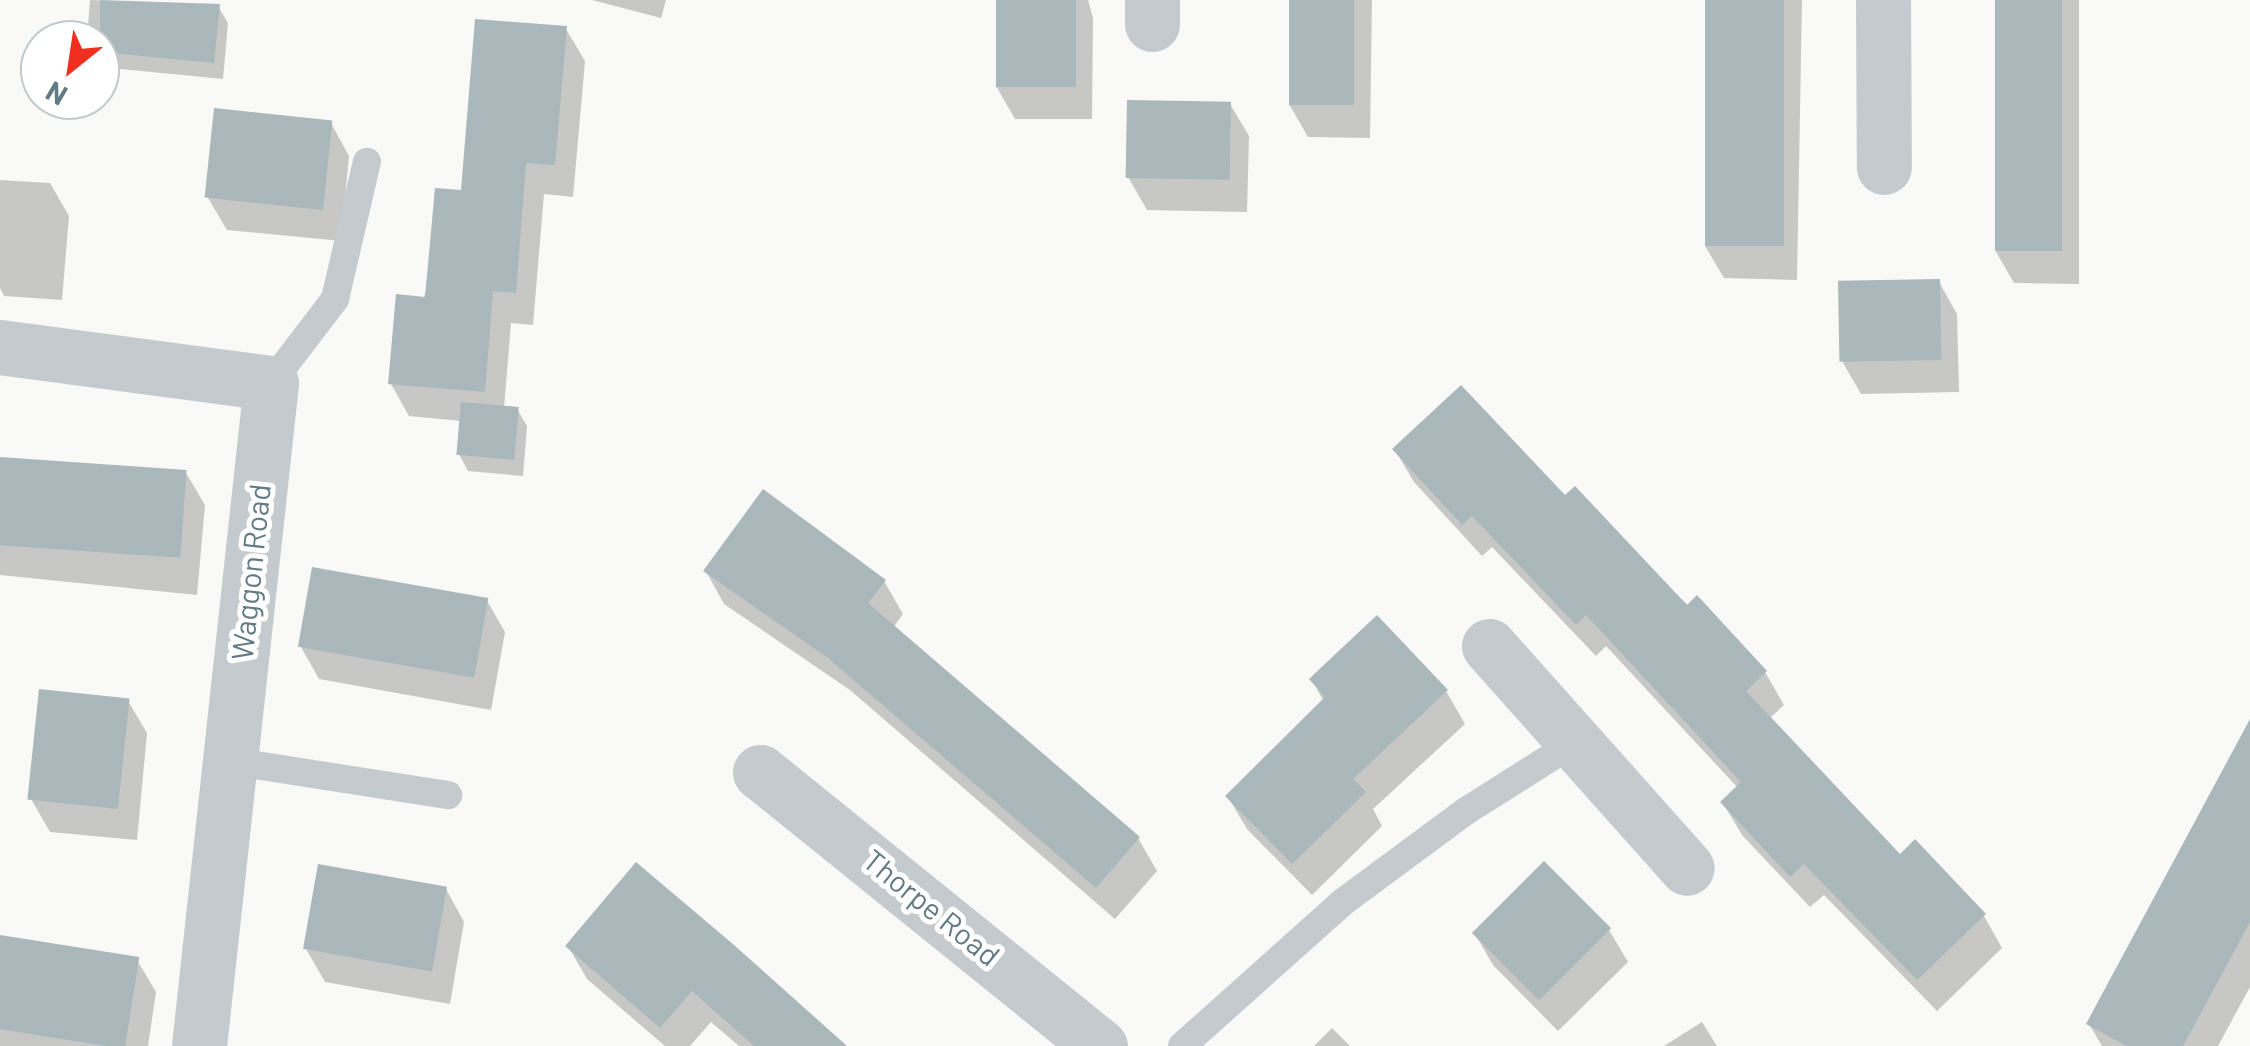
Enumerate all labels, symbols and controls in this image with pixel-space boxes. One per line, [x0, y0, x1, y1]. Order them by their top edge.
north arrow [20, 20, 120, 120]
text: N [39, 75, 73, 114]
street label: Waggon Road [223, 482, 277, 662]
street label: Thorpe Road [857, 841, 1007, 973]

